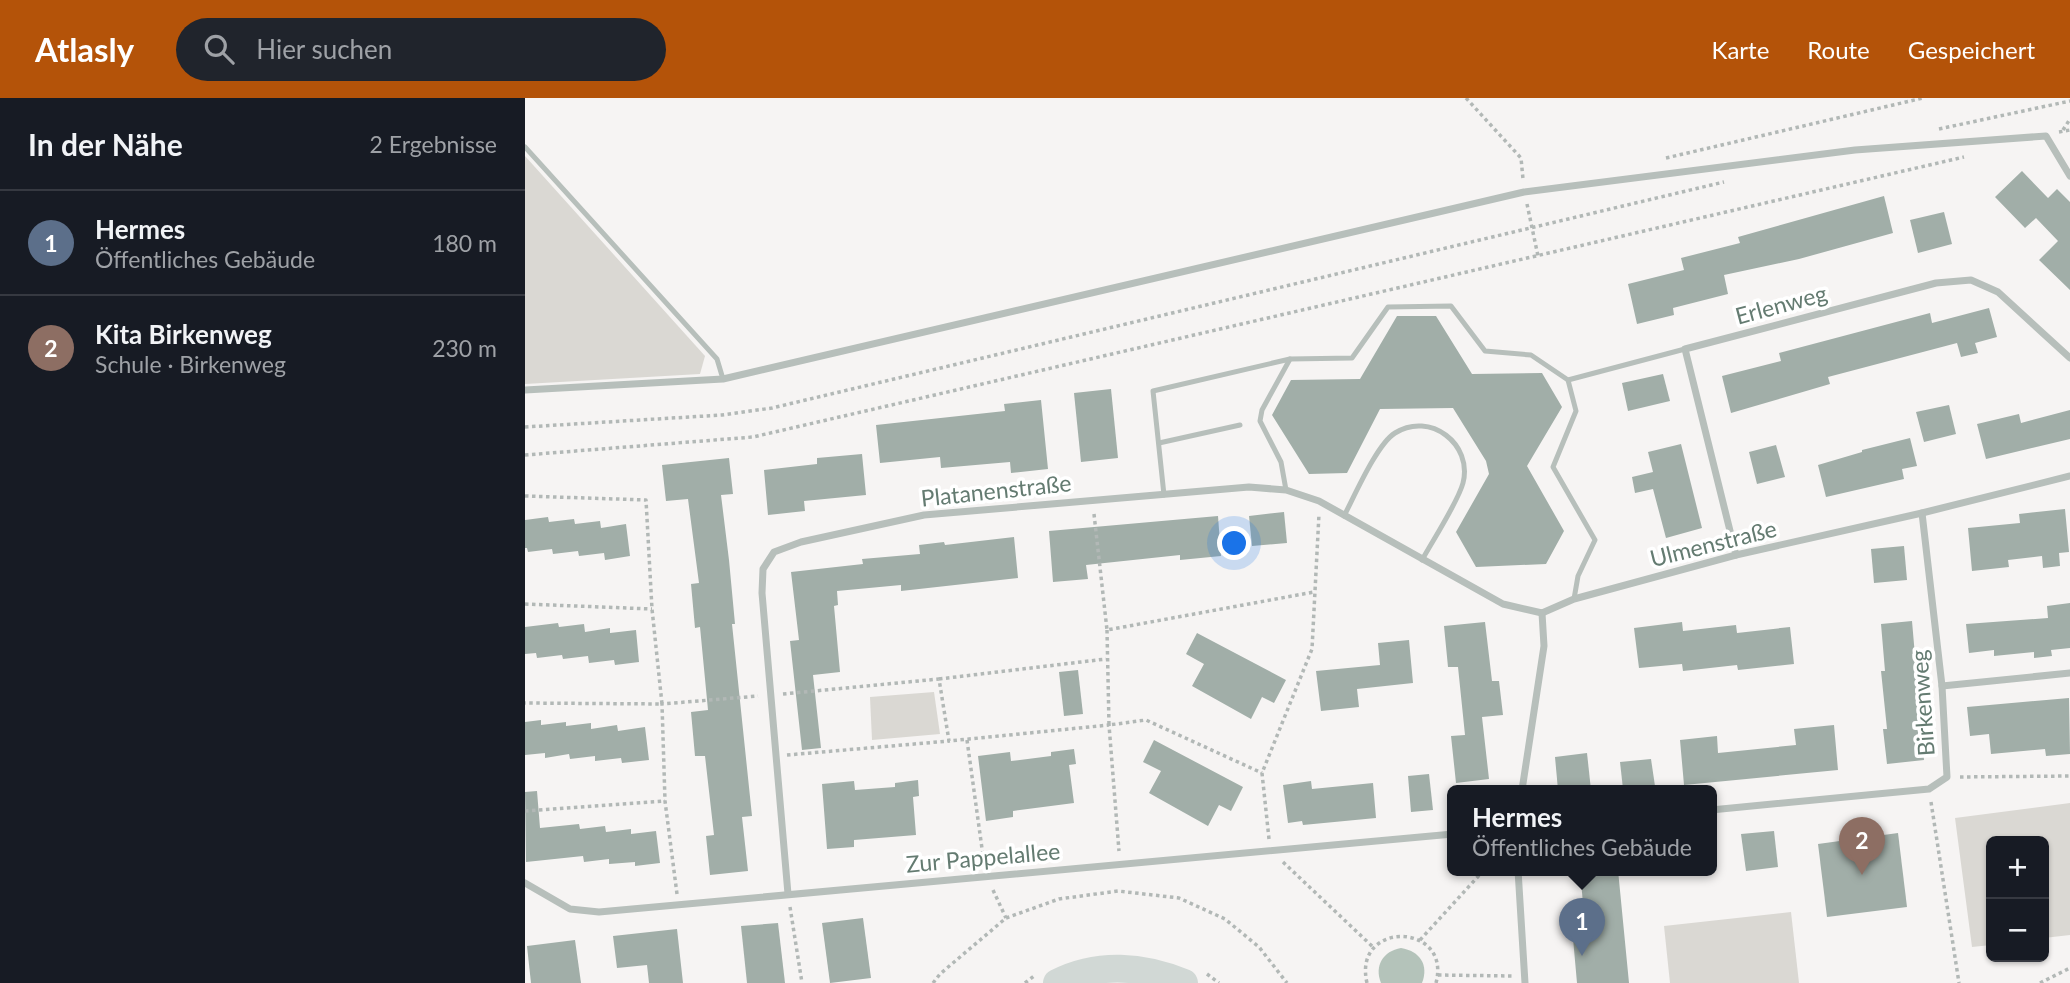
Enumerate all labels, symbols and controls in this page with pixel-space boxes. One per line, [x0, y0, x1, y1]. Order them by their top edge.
search box [176, 18, 666, 81]
text: Atlasly [35, 29, 134, 69]
icon: search [200, 30, 238, 68]
text: Hier suchen [256, 33, 392, 65]
text: Karte [1712, 35, 1769, 64]
text: Route [1807, 35, 1870, 64]
text: Gespeichert [1908, 35, 2035, 64]
text: In der Nähe [28, 126, 183, 162]
text: 2 Ergebnisse [369, 130, 497, 158]
text: Hermes [95, 213, 185, 245]
text: 1 [44, 229, 58, 257]
text: 180 m [432, 229, 497, 257]
text: Öffentliches Gebäude [95, 245, 315, 273]
street label: Erlenweg [1732, 278, 1830, 330]
text: Kita Birkenweg [95, 318, 272, 350]
text: 2 [44, 334, 58, 362]
text: 230 m [432, 334, 497, 362]
text: Schule · Birkenweg [95, 350, 286, 378]
street label: Platanenstraße [919, 468, 1073, 512]
street label: Ulmenstraße [1647, 514, 1779, 572]
your location [1217, 526, 1251, 560]
street label: Birkenweg [1904, 649, 1940, 757]
popup [1447, 785, 1717, 876]
text: Hermes [1472, 801, 1562, 833]
pin: 2 [1839, 817, 1885, 875]
text: Öffentliches Gebäude [1472, 833, 1692, 861]
street label: Zur Pappelallee [905, 836, 1061, 878]
map controls [1986, 836, 2049, 962]
button: + [1986, 836, 2049, 899]
pin: 1 [1559, 898, 1605, 956]
button: − [1986, 899, 2049, 962]

